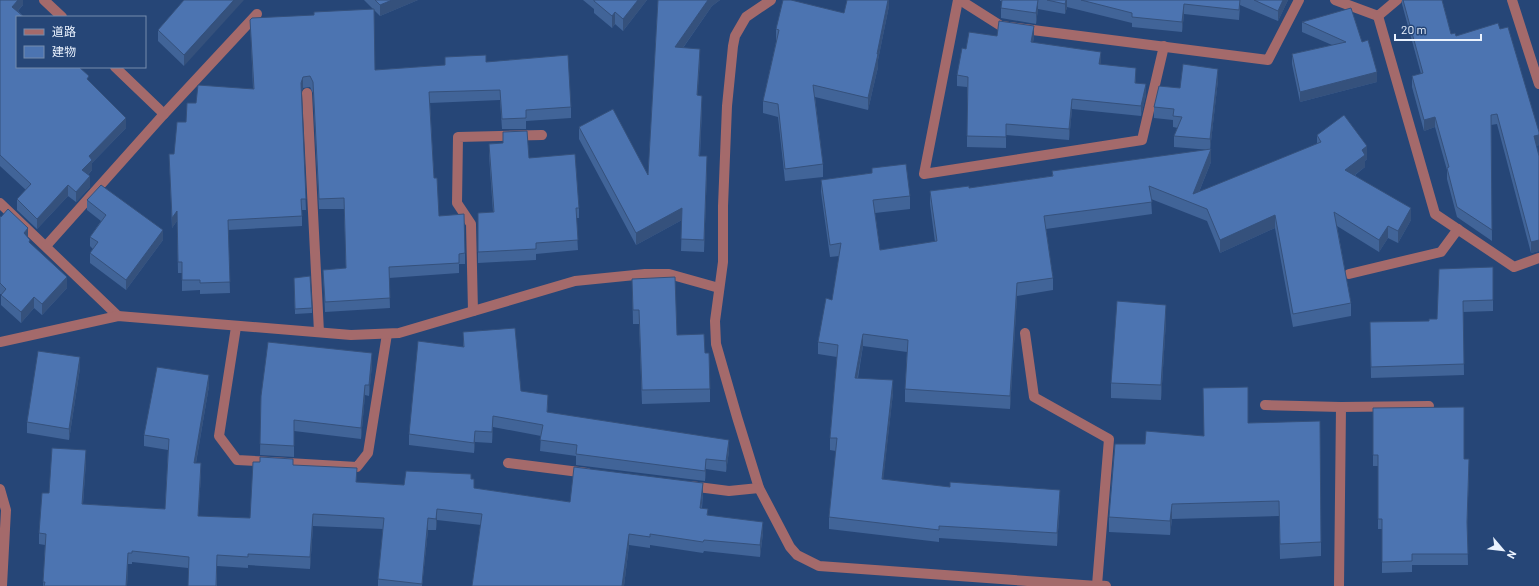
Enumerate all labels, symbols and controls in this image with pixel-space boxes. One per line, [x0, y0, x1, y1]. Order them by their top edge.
legend [16, 16, 146, 68]
scale bar [1395, 16, 1481, 42]
text: 20 m [1401, 22, 1427, 36]
text: 道路 [52, 24, 76, 38]
text: 建物 [52, 44, 76, 58]
north arrow [1483, 530, 1523, 570]
text: N [1505, 549, 1520, 561]

